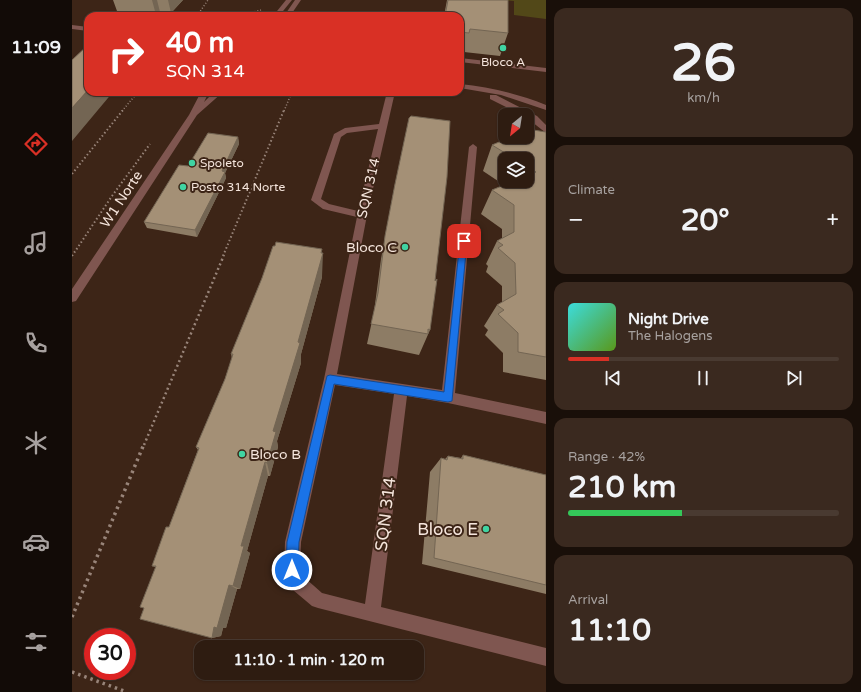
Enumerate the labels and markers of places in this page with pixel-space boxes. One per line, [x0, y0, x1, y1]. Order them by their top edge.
marker: Bloco A [498, 43, 508, 53]
place label: Bloco A [481, 55, 525, 69]
place label: Spoleto [200, 156, 244, 170]
marker: Spoleto [187, 158, 197, 168]
place label: Posto 314 Norte [191, 180, 285, 194]
marker: Posto 314 Norte [178, 182, 188, 192]
pin [447, 224, 481, 258]
place label: Bloco C [346, 239, 397, 256]
marker: Bloco C [400, 242, 410, 252]
place label: Bloco B [250, 446, 301, 463]
marker: Bloco B [237, 449, 247, 459]
place label: Bloco E [417, 519, 478, 540]
marker: Bloco E [481, 524, 491, 534]

